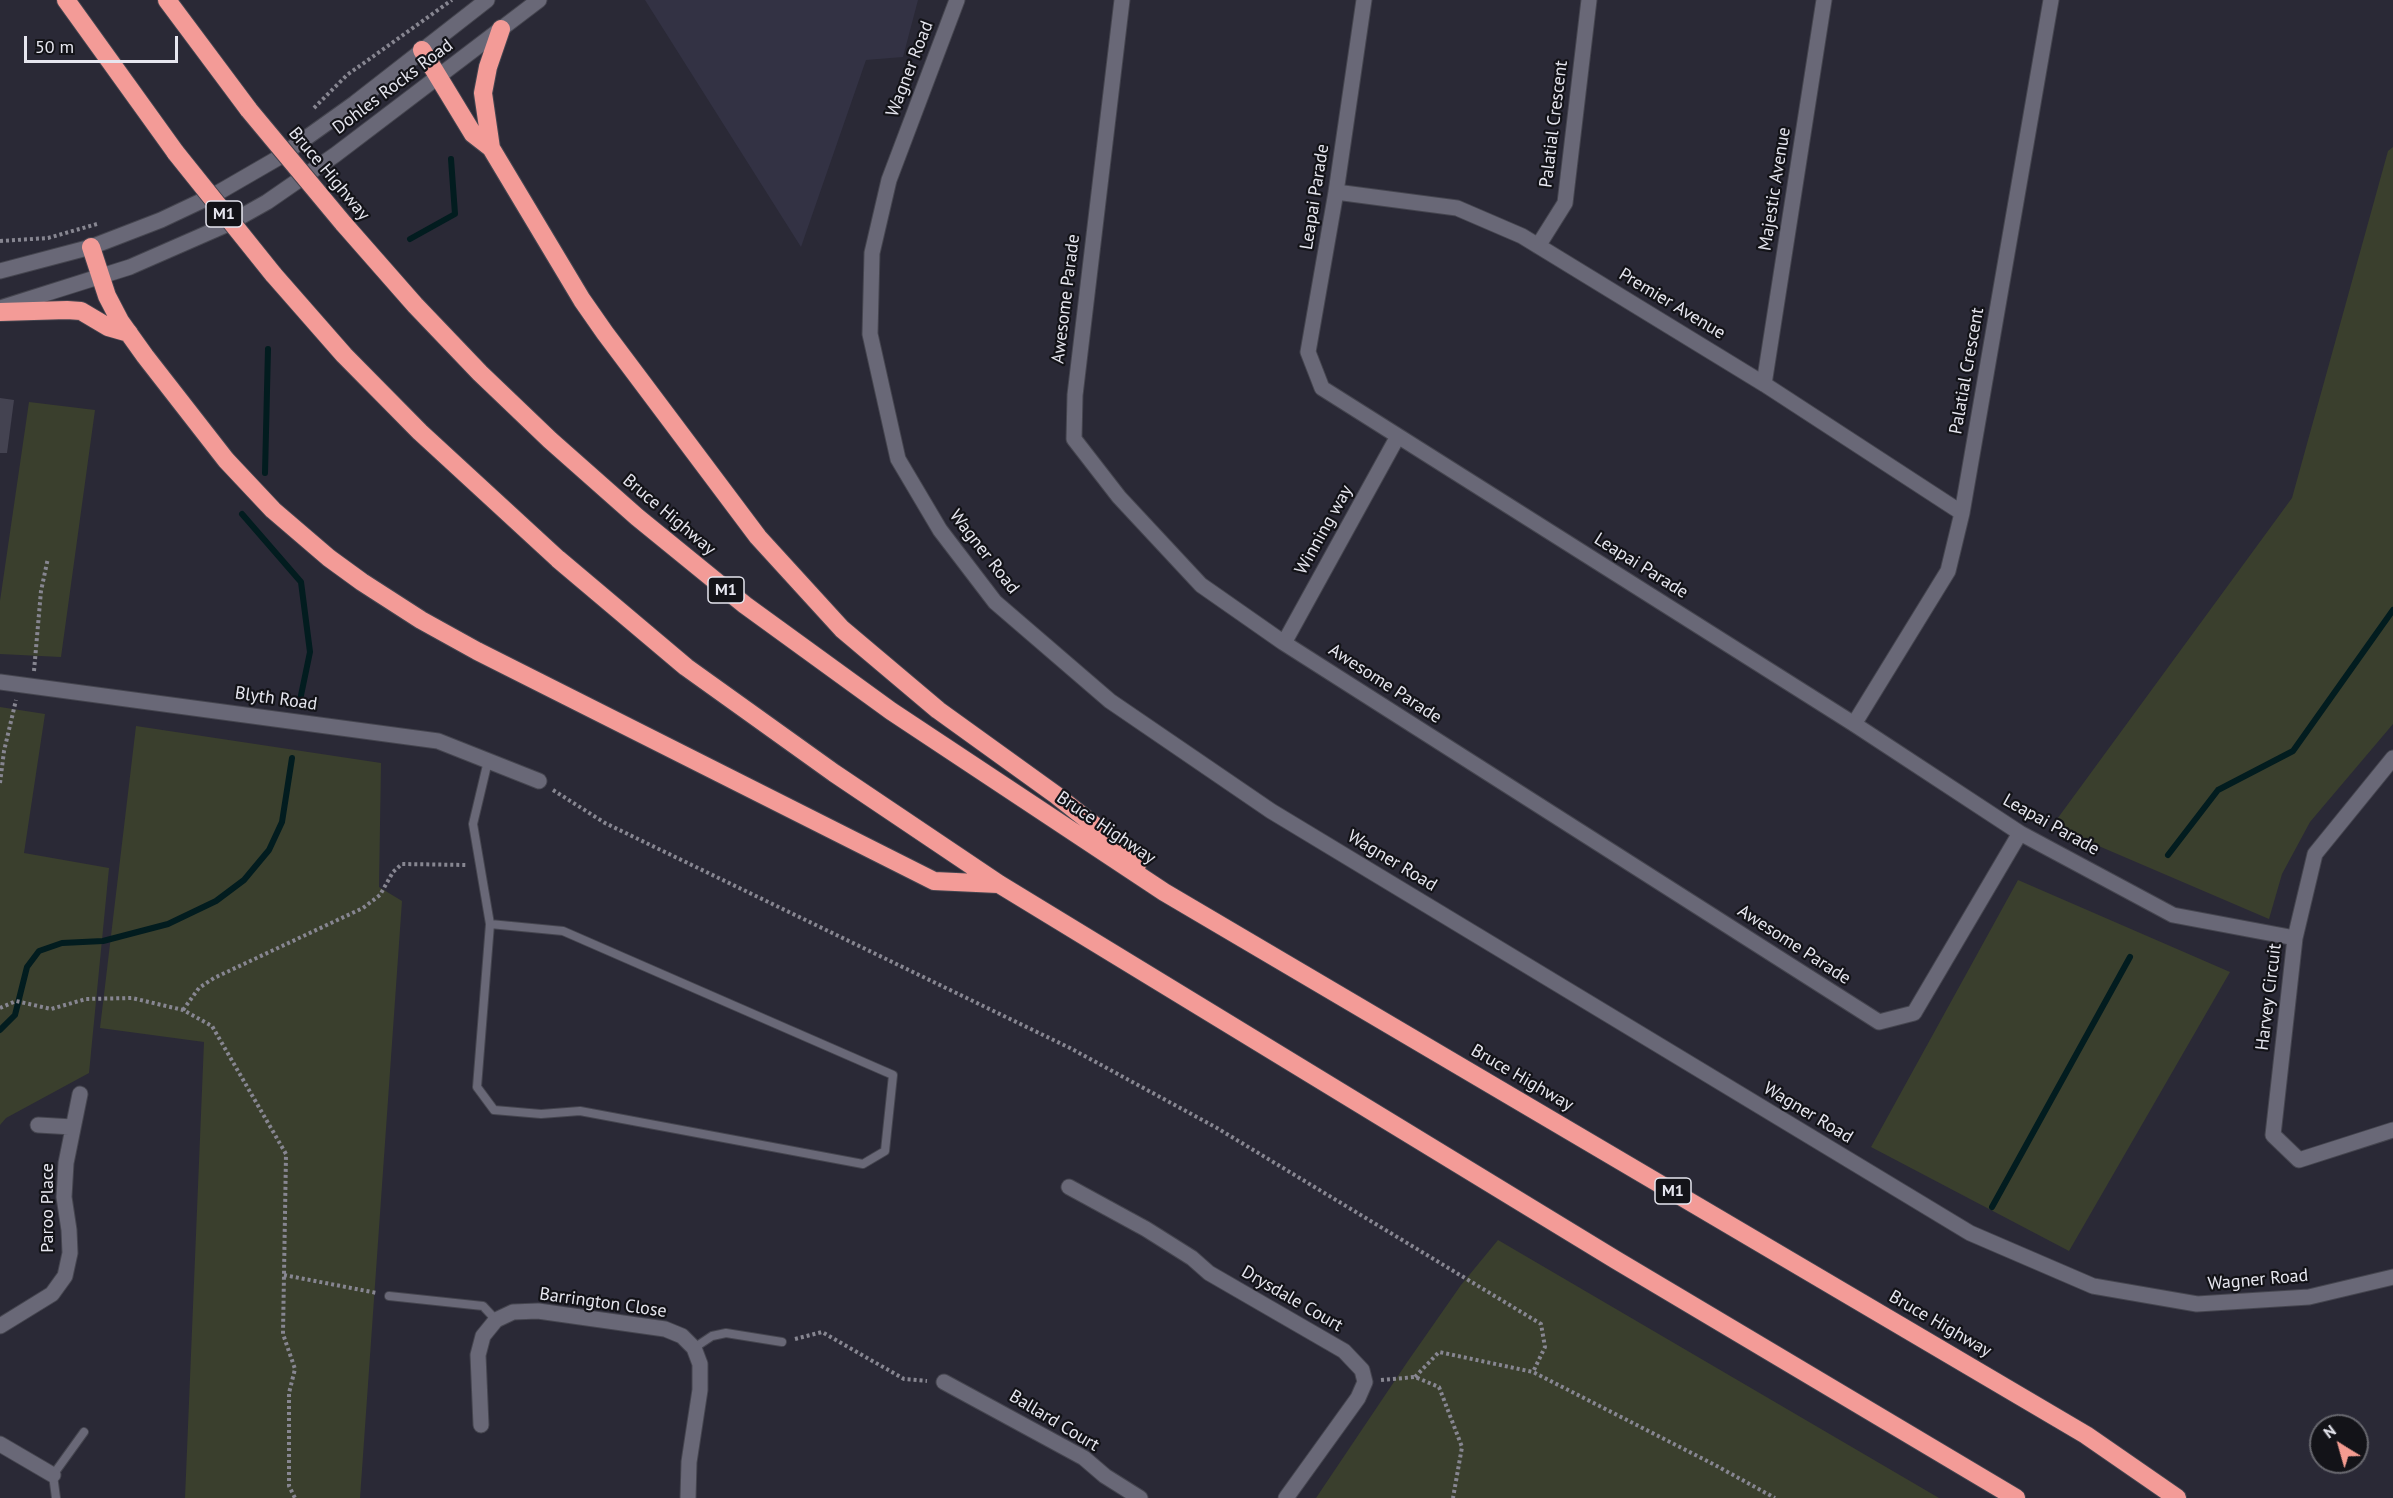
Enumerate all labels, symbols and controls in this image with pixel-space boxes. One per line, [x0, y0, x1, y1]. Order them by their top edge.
street label: Wagner Road [882, 18, 938, 120]
scale bar [27, 24, 182, 62]
text: 50 m [35, 35, 74, 58]
street label: Dohles Rocks Road [329, 35, 457, 139]
street label: Palatial Crescent [1535, 59, 1573, 189]
street label: Bruce Highway [284, 123, 374, 225]
street label: Majestic Avenue [1755, 126, 1795, 252]
street label: Leapai Parade [1296, 143, 1334, 251]
road number: M1 [206, 201, 242, 227]
street label: Awesome Parade [1047, 233, 1085, 365]
street label: Premier Avenue [1615, 264, 1729, 344]
street label: Palatial Crescent [1945, 306, 1989, 436]
street label: Bruce Highway [618, 470, 720, 560]
street label: Winning way [1291, 481, 1357, 579]
street label: Wagner Road [944, 506, 1024, 598]
street label: Leapai Parade [1590, 529, 1692, 603]
road number: M1 [708, 577, 744, 603]
street label: Awesome Parade [1324, 639, 1446, 729]
street label: Blyth Road [233, 683, 319, 715]
street label: Bruce Highway [1052, 787, 1160, 869]
street label: Leapai Parade [1999, 790, 2103, 860]
street label: Wagner Road [1343, 826, 1441, 896]
street label: Awesome Parade [1733, 900, 1855, 990]
street label: Harvey Circuit [2252, 942, 2286, 1052]
street label: Bruce Highway [1467, 1040, 1577, 1116]
street label: Wagner Road [1759, 1078, 1857, 1148]
street label: Paroo Place [37, 1163, 59, 1253]
road number: M1 [1655, 1178, 1691, 1204]
street label: Drysdale Court [1237, 1261, 1347, 1337]
street label: Wagner Road [2207, 1265, 2309, 1295]
street label: Barrington Close [538, 1283, 668, 1323]
street label: Bruce Highway [1885, 1286, 1995, 1362]
street label: Ballard Court [1005, 1386, 1103, 1456]
north arrow [2309, 1414, 2369, 1474]
text: N [2319, 1420, 2340, 1442]

